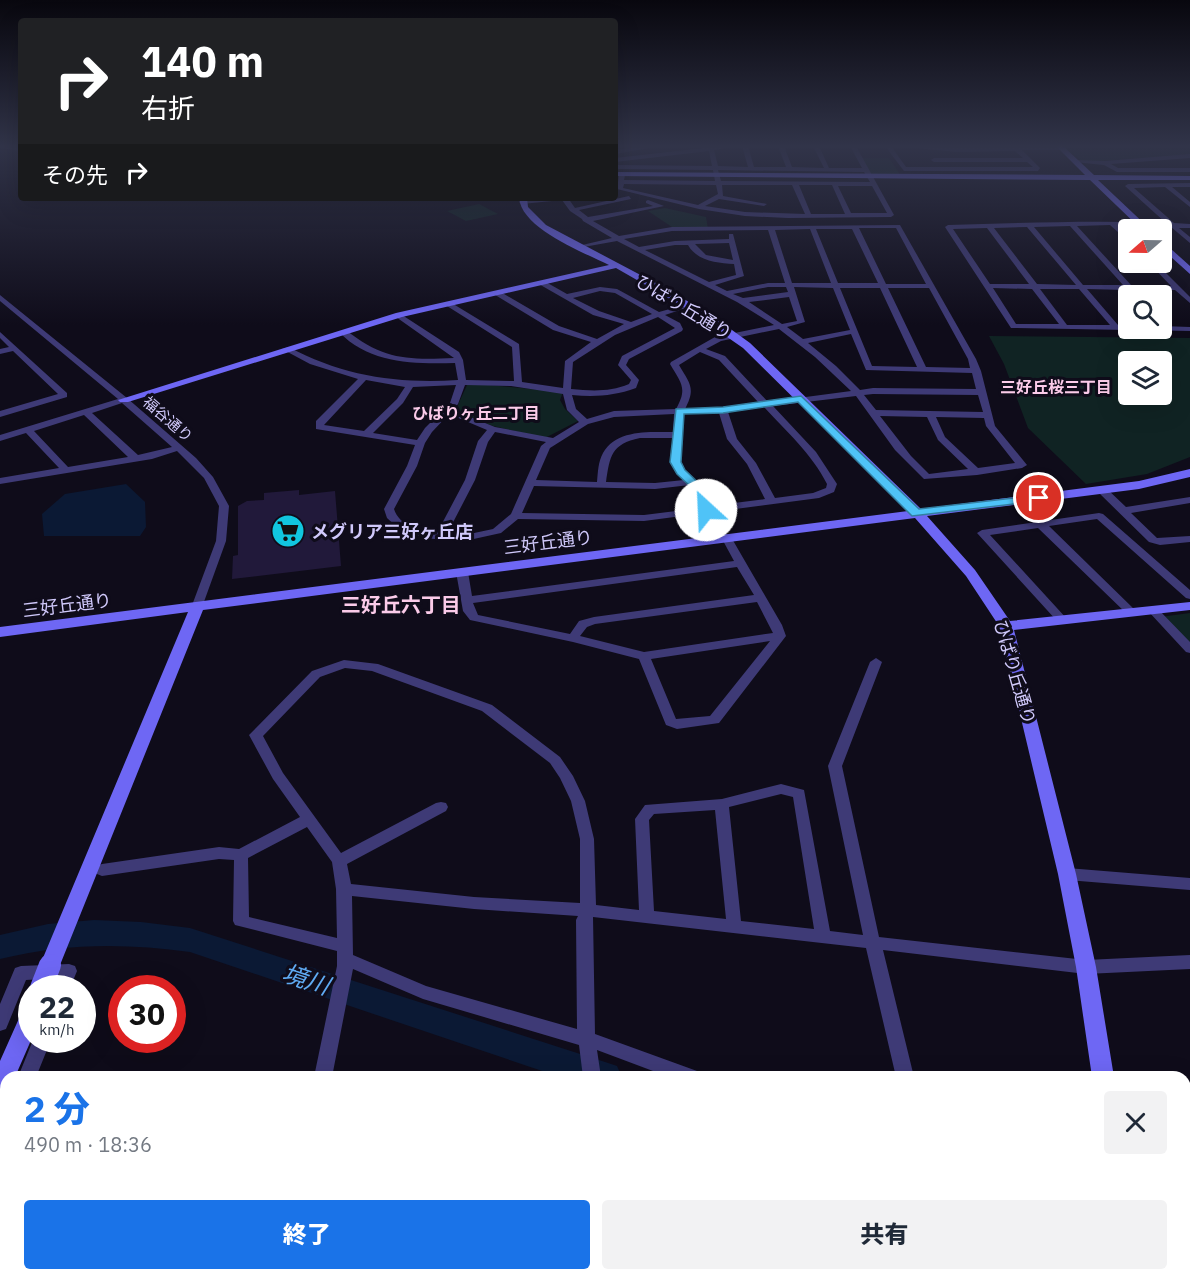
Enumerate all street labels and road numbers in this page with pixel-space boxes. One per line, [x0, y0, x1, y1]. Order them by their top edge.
street label: ひばり丘通り [632, 269, 736, 345]
street label: 福谷通り [139, 392, 197, 446]
street label: 三好丘通り [502, 525, 594, 559]
street label: 三好丘通り [21, 588, 113, 622]
street label: ひばり丘通り [989, 617, 1041, 727]

